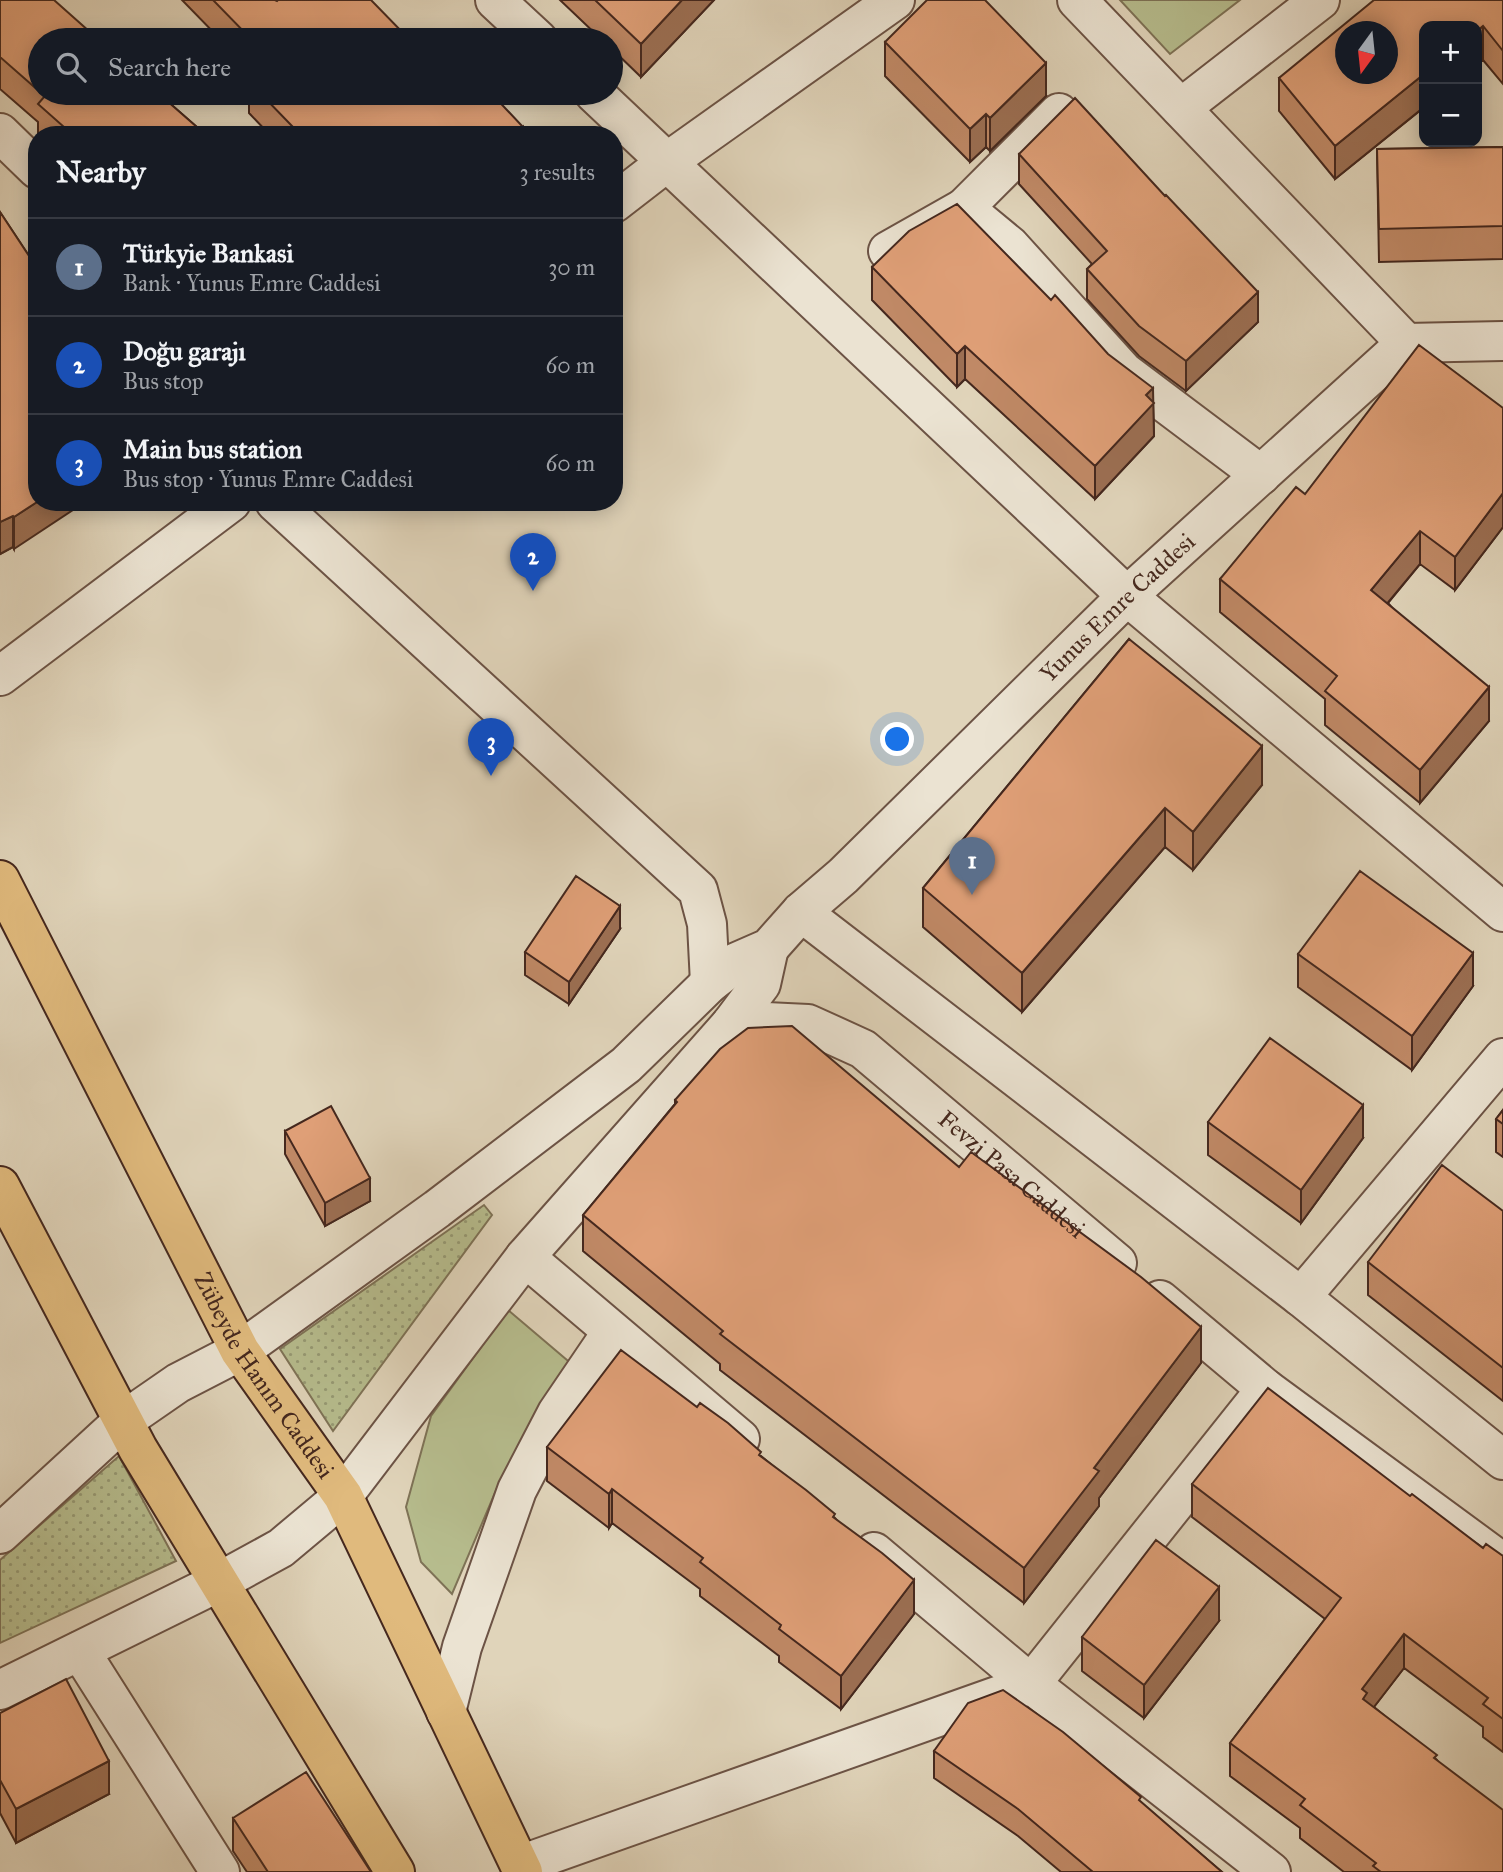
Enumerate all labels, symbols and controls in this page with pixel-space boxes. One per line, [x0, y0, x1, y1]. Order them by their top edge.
north arrow [1335, 21, 1398, 84]
map controls [1419, 21, 1482, 147]
button: + [1419, 21, 1482, 84]
search box [28, 28, 623, 105]
icon: search [52, 48, 90, 86]
text: Search here [108, 51, 231, 83]
button: − [1419, 84, 1482, 147]
text: Nearby [56, 154, 146, 190]
text: 3 results [519, 158, 595, 186]
text: Türkyie Bankasi [123, 237, 294, 269]
text: 1 [74, 253, 84, 281]
text: 30 m [548, 253, 595, 281]
text: Bank · Yunus Emre Caddesi [123, 269, 381, 297]
text: Doğu garajı [123, 335, 246, 367]
text: 2 [73, 351, 85, 379]
text: 60 m [546, 351, 595, 379]
text: Bus stop [123, 367, 204, 395]
text: Main bus station [123, 433, 302, 465]
text: 3 [74, 449, 84, 477]
text: 60 m [546, 449, 595, 477]
text: Bus stop · Yunus Emre Caddesi [123, 465, 413, 493]
street label: Yunus Emre Caddesi [1033, 526, 1202, 689]
pin: 2 [510, 533, 556, 591]
pin: 3 [468, 718, 514, 776]
your location [880, 722, 914, 756]
pin: 1 [949, 837, 995, 895]
street label: Fevzi Pasa Caddesi [932, 1104, 1092, 1245]
street label: Zübeyde Hanım Caddesi [187, 1267, 341, 1485]

